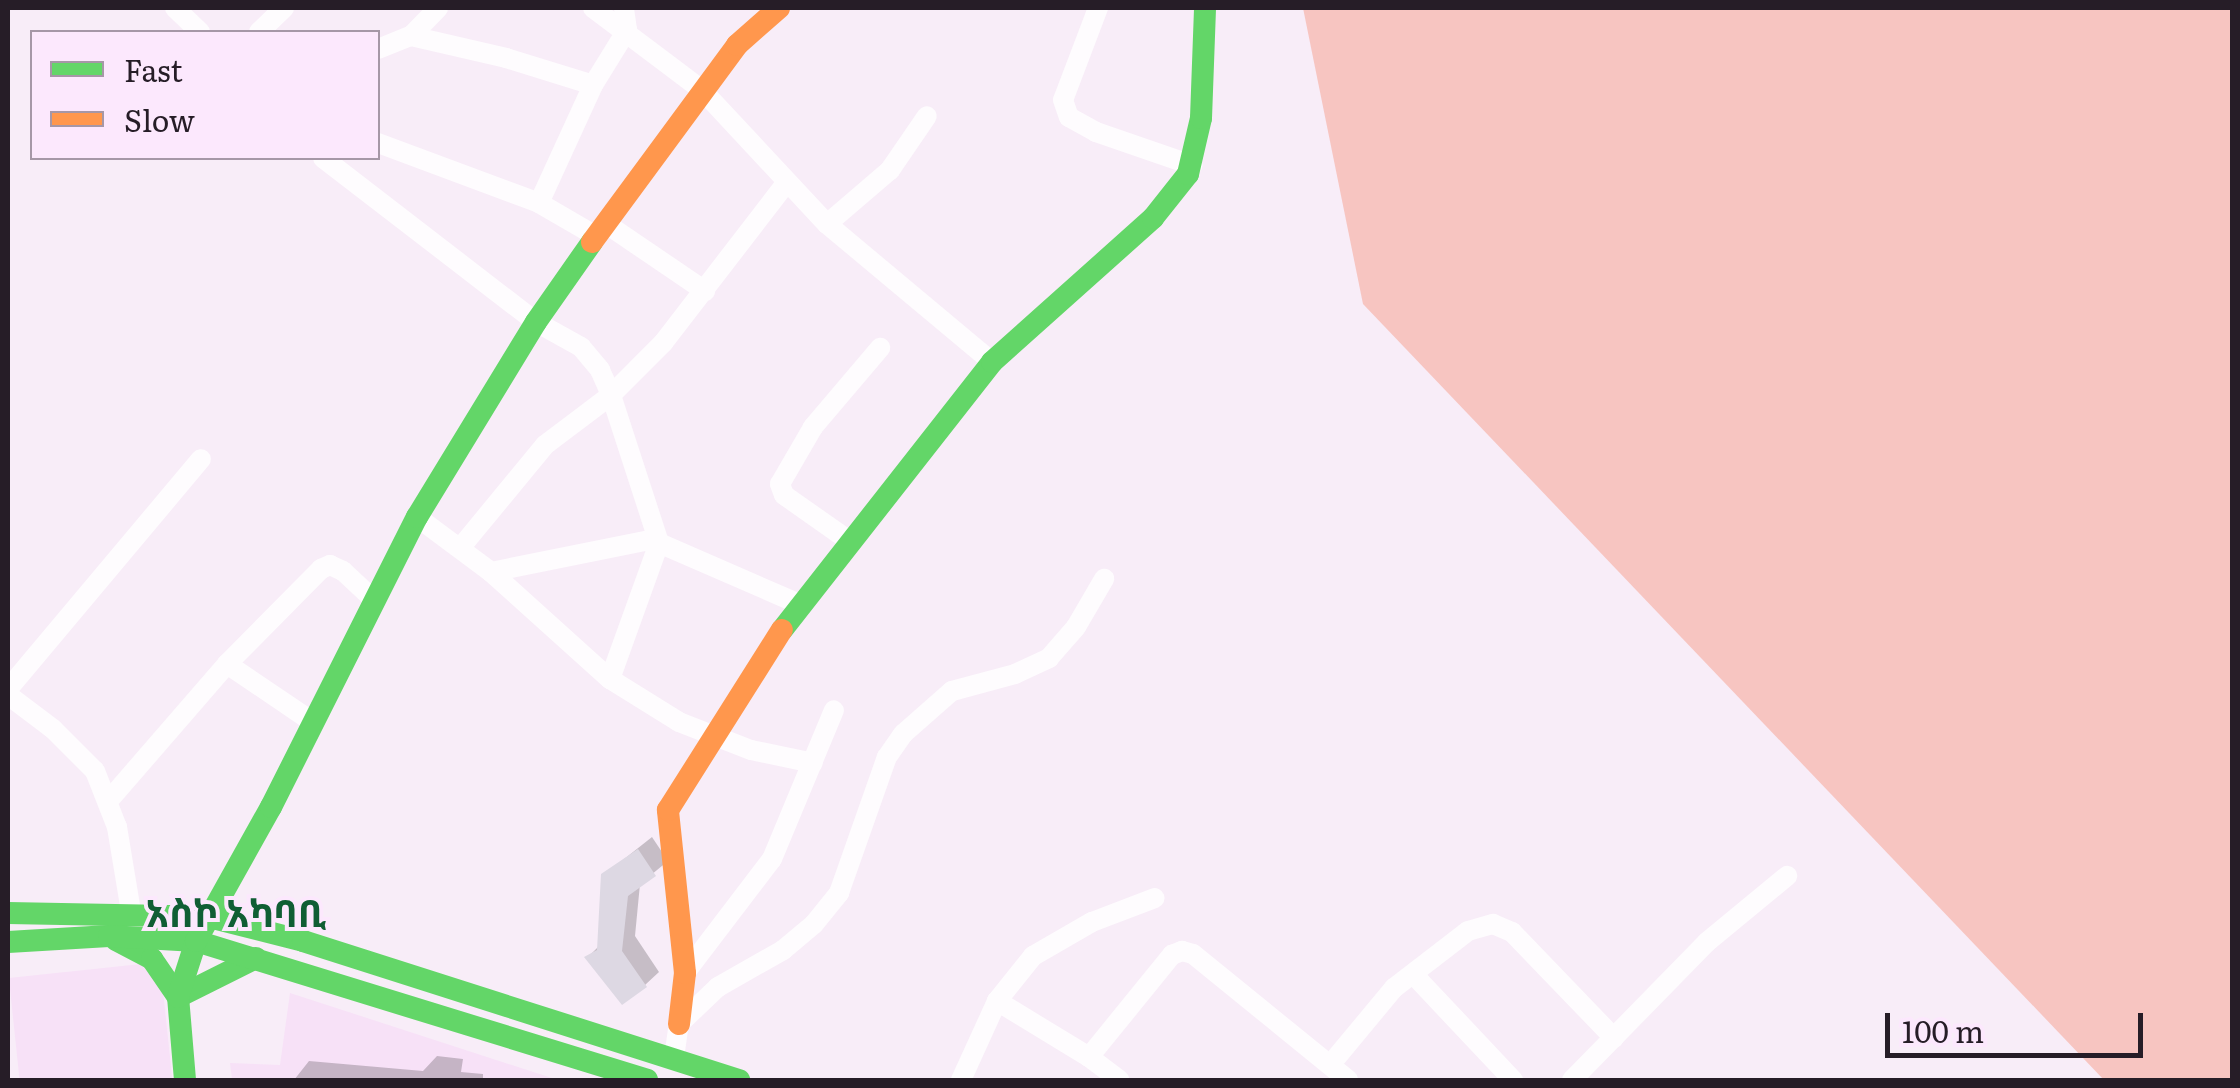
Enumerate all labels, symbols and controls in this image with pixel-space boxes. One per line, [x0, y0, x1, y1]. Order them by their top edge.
legend [30, 30, 380, 160]
text: Fast [124, 47, 183, 91]
text: Slow [124, 97, 195, 141]
district label: አስኮ አካባቢ [146, 888, 326, 934]
scale bar [1890, 993, 2148, 1055]
text: 100 m [1902, 1008, 1984, 1052]

